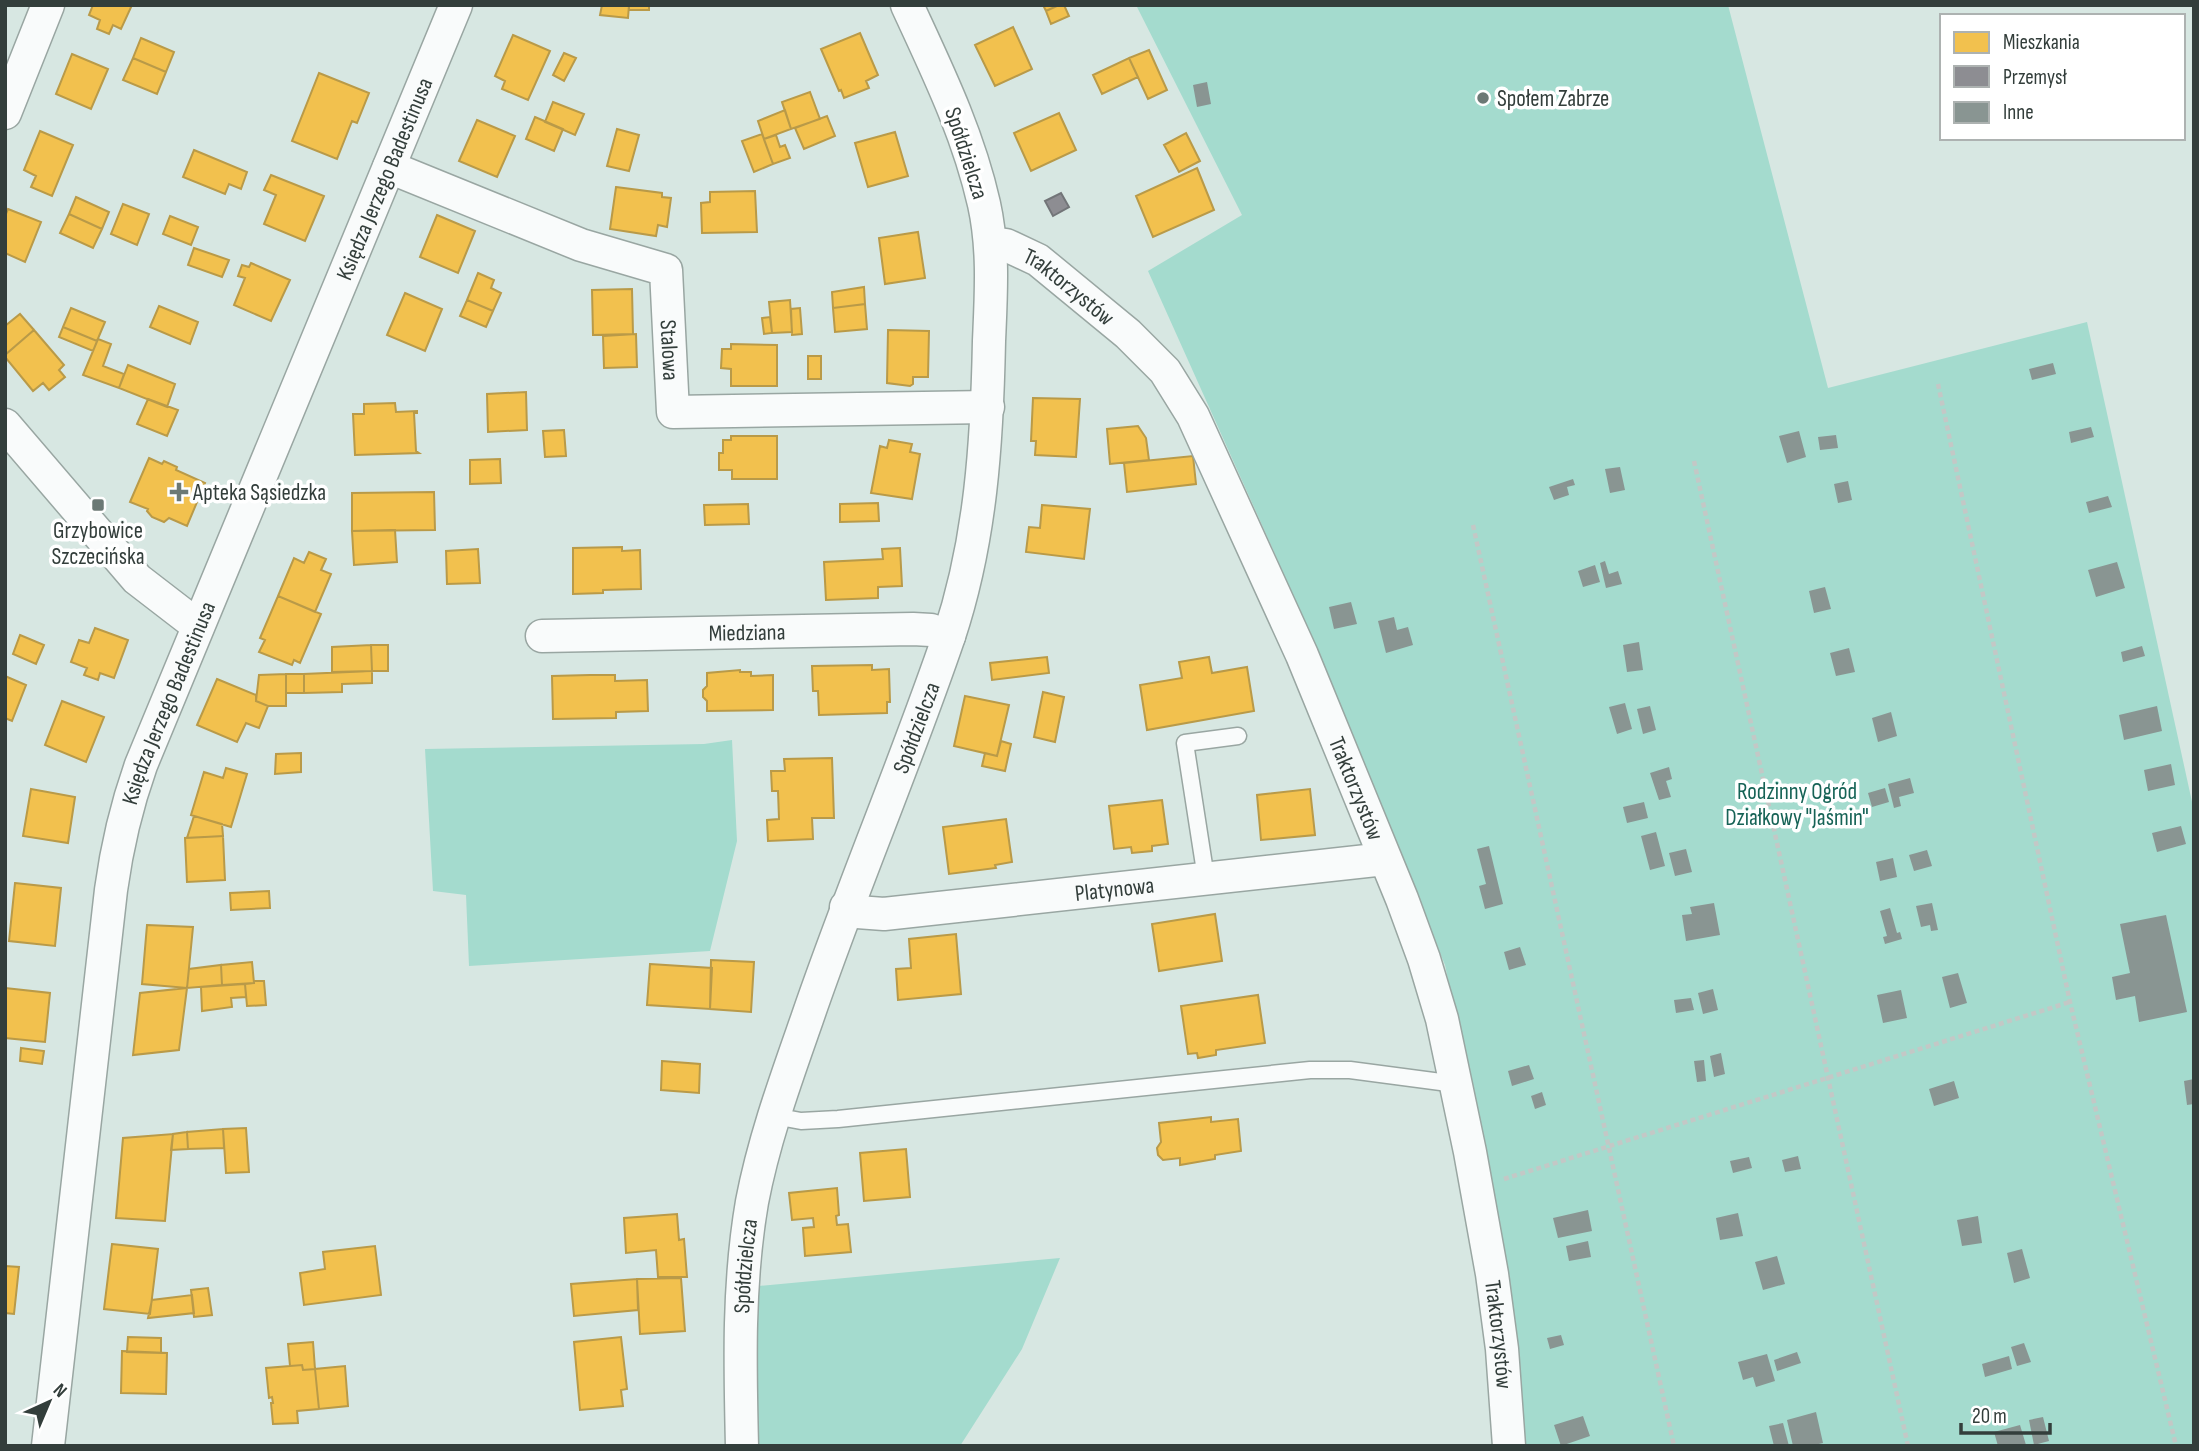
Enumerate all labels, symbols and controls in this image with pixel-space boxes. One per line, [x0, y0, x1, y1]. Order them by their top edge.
legend [1940, 14, 2185, 140]
text: Mieszkania [2003, 30, 2080, 55]
text: Przemysł [2003, 65, 2067, 90]
street label: Księdza Jerzego Badestinusa [331, 74, 439, 284]
place label: Społem Zabrze [1497, 85, 1609, 113]
marker: Społem Zabrze [1475, 90, 1491, 106]
text: Inne [2003, 100, 2034, 125]
street label: Spółdzielcza [938, 104, 994, 203]
street label: Traktorzystów [1019, 242, 1120, 332]
street label: Stalowa [653, 319, 684, 381]
place label: Apteka Sąsiedzka [192, 479, 326, 507]
marker: Apteka Sąsiedzka [171, 484, 187, 500]
marker: Grzybowice Szczecińska [90, 497, 106, 513]
place label: Grzybowice Szczecińska [51, 517, 145, 571]
street label: Księdza Jerzego Badestinusa [116, 597, 222, 808]
street label: Miedziana [708, 618, 786, 648]
street label: Spółdzielcza [887, 679, 947, 777]
street label: Traktorzystów [1322, 733, 1389, 845]
park label: Rodzinny Ogród Działkowy "Jaśmin" [1725, 778, 1869, 832]
street label: Platynowa [1073, 871, 1156, 908]
street label: Spółdzielcza [728, 1217, 764, 1314]
street label: Traktorzystów [1478, 1278, 1518, 1390]
north arrow [14, 1367, 84, 1437]
text: N [48, 1379, 71, 1403]
scale bar [1961, 1392, 2050, 1436]
text: 20 m [1972, 1404, 2007, 1429]

